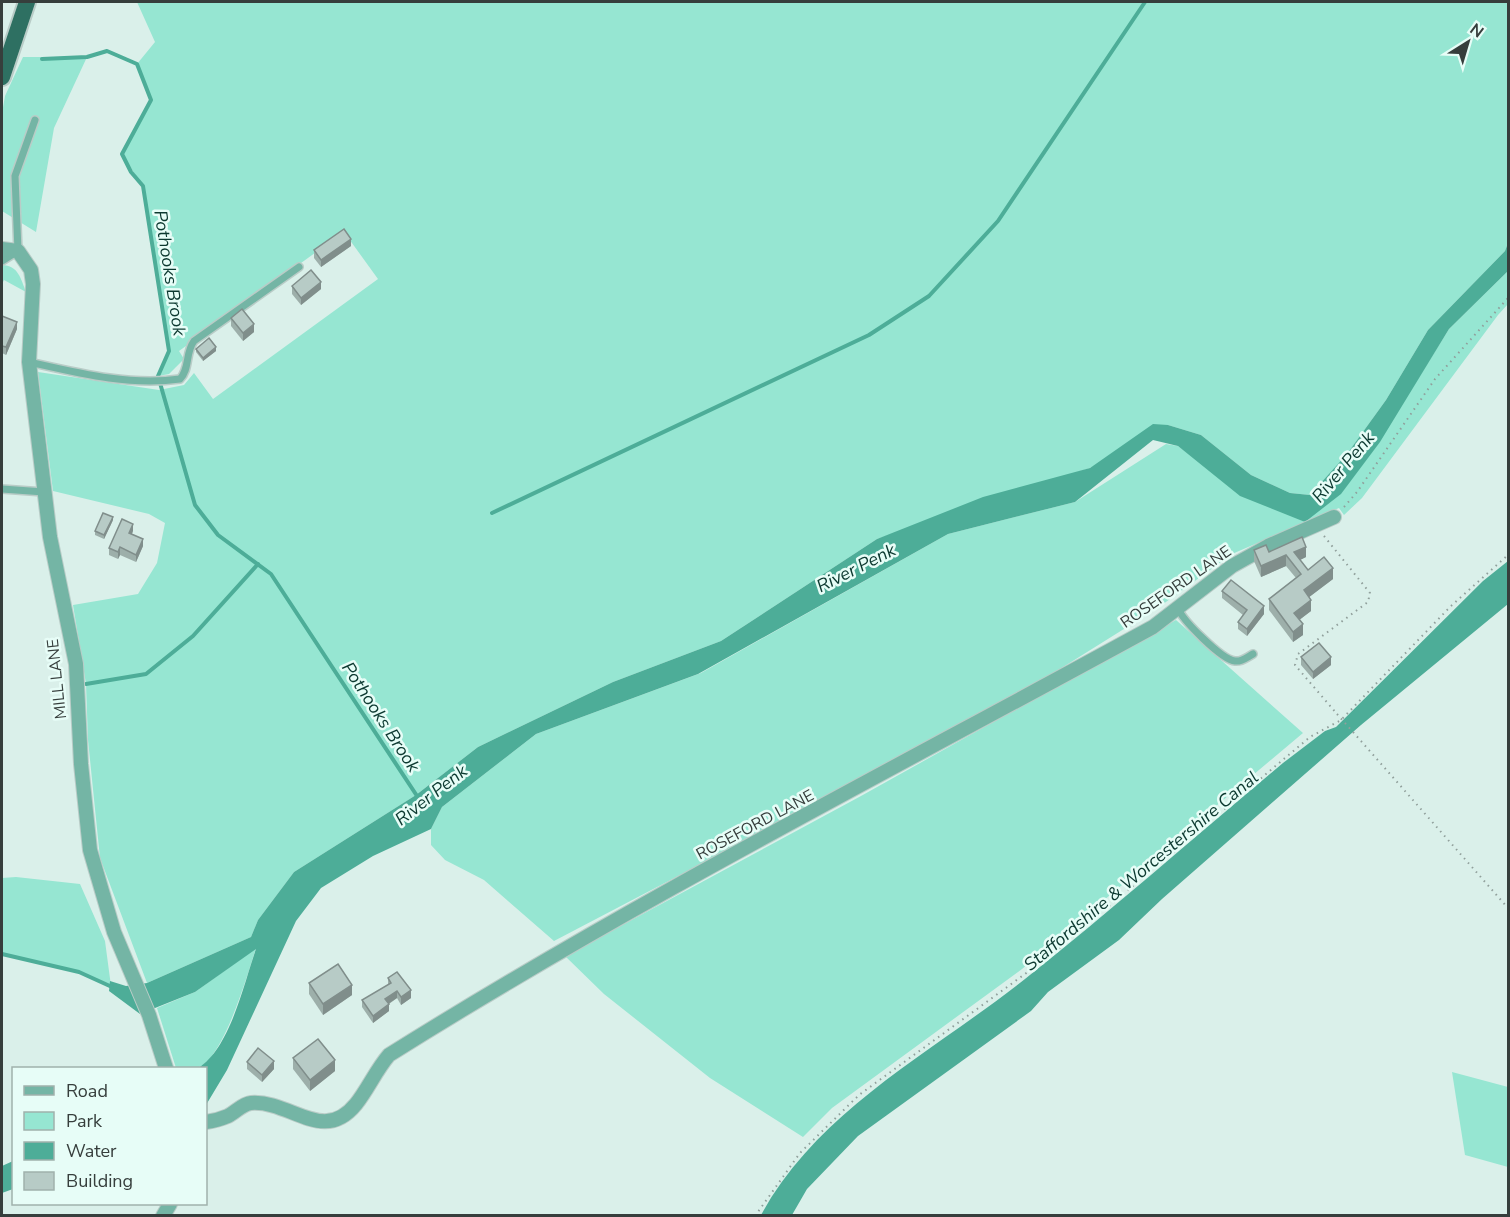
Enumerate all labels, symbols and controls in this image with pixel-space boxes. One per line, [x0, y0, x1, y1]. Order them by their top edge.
north arrow [1438, 12, 1498, 72]
text: N [1465, 18, 1488, 43]
water label: Pothooks Brook [148, 208, 192, 339]
water label: River Penk [1306, 426, 1380, 508]
water label: River Penk [812, 537, 901, 598]
street label: ROSEFORD LANE [1116, 540, 1236, 634]
street label: MILL LANE [42, 638, 72, 720]
water label: Pothooks Brook [336, 657, 426, 778]
water label: River Penk [390, 759, 473, 831]
water label: Staffordshire & Worcestershire Canal [1019, 766, 1263, 976]
street label: ROSEFORD LANE [692, 785, 818, 865]
legend [12, 1067, 207, 1205]
text: Road [66, 1079, 108, 1103]
text: Park [66, 1109, 103, 1133]
text: Water [66, 1139, 117, 1163]
text: Building [66, 1169, 133, 1193]

